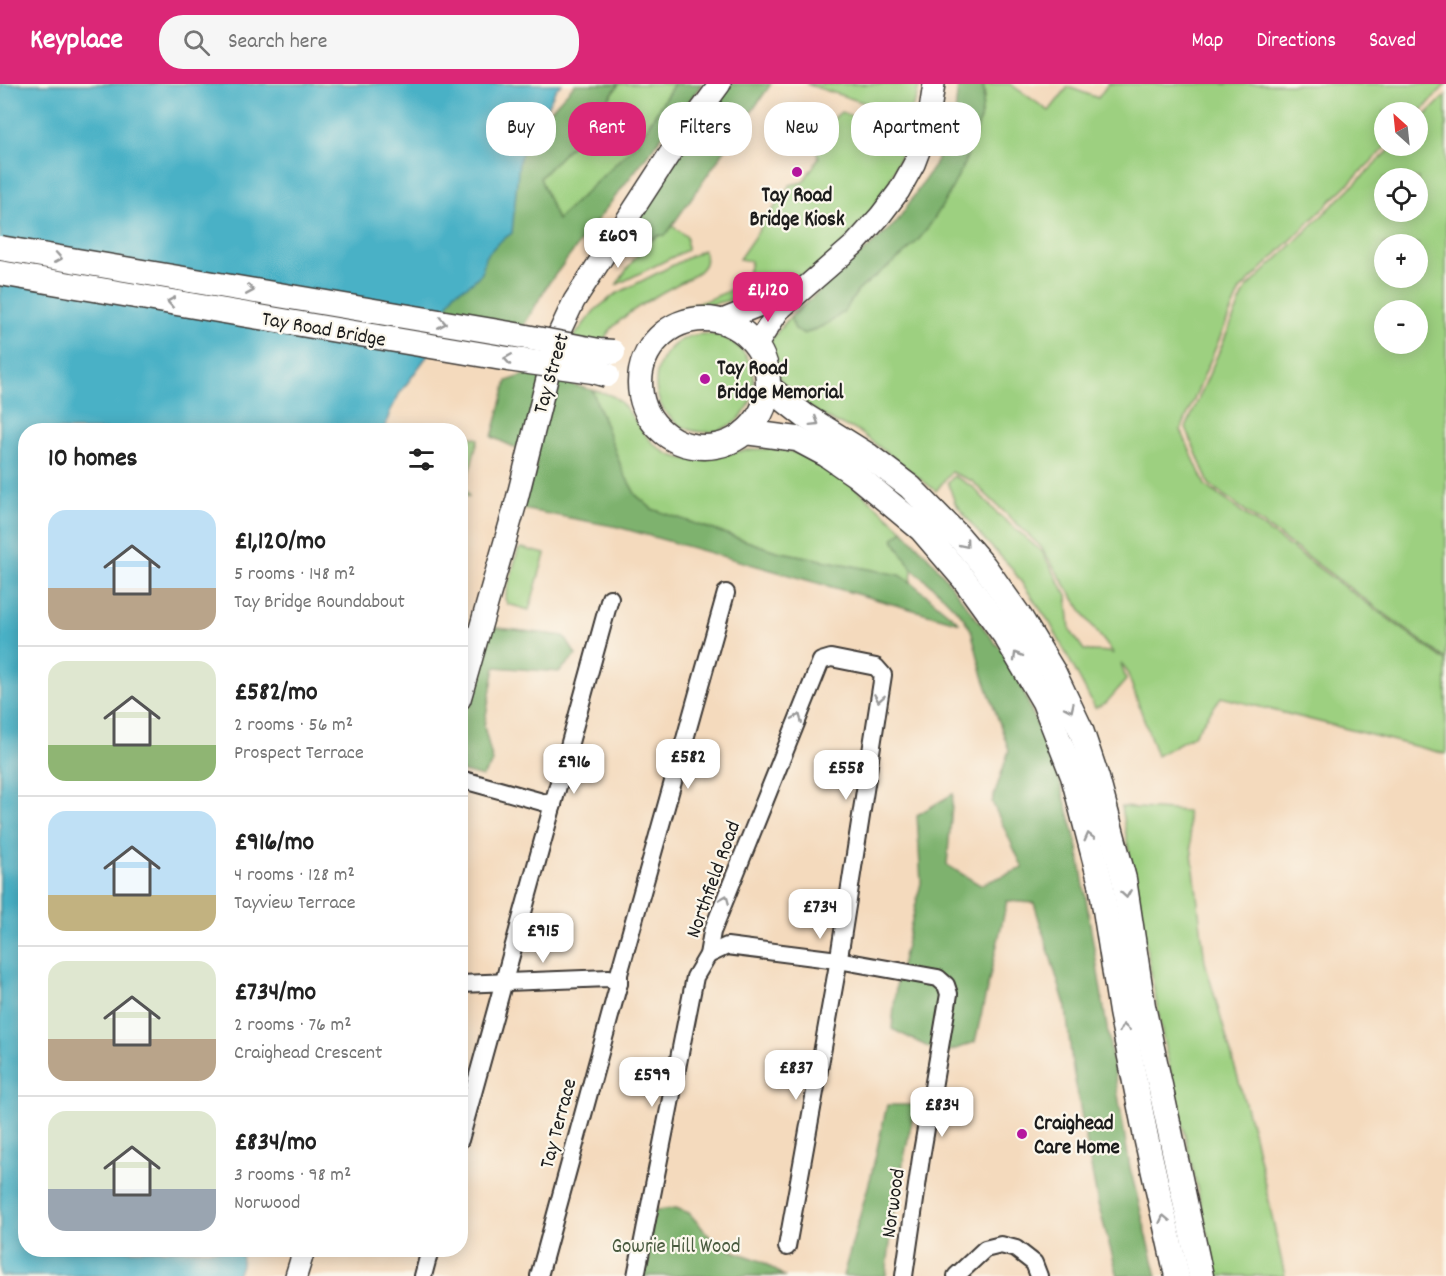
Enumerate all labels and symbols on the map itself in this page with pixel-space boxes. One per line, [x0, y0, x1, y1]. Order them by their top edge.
north arrow [1374, 102, 1428, 156]
marker: Tay Road Bridge Kiosk [790, 165, 804, 179]
place label: Tay Road Bridge Kiosk [749, 182, 845, 236]
pin: £609 [582, 218, 654, 269]
one-way arrow [52, 251, 62, 264]
pin: £1,120 [719, 272, 817, 323]
one-way arrow [245, 284, 255, 296]
one-way arrow [167, 296, 176, 308]
street label: Tay Road Bridge [259, 305, 388, 357]
one-way arrow [438, 316, 447, 328]
street label: Tay Street [527, 330, 579, 418]
one-way arrow [504, 353, 513, 365]
place label: Tay Road Bridge Memorial [717, 355, 844, 409]
marker: Tay Road Bridge Memorial [698, 372, 712, 386]
one-way arrow [809, 415, 819, 427]
one-way arrow [958, 537, 969, 548]
one-way arrow [1013, 652, 1024, 662]
one-way arrow [874, 693, 886, 702]
one-way arrow [1063, 701, 1075, 712]
one-way arrow [791, 714, 803, 725]
pin: £582 [652, 739, 724, 790]
pin: £916 [538, 744, 610, 795]
pin: £558 [810, 750, 882, 801]
street label: Northfield Road [680, 817, 750, 943]
one-way arrow [1083, 832, 1096, 842]
pin: £734 [784, 889, 856, 940]
one-way arrow [1119, 889, 1132, 899]
one-way arrow [718, 894, 730, 905]
pin: £915 [507, 913, 579, 964]
one-way arrow [1118, 1023, 1131, 1033]
pin: £837 [760, 1050, 832, 1101]
pin: £599 [616, 1057, 688, 1108]
street label: Tay Terrace [533, 1075, 586, 1172]
pin: £834 [906, 1087, 978, 1138]
place label: Craighead Care Home [1034, 1110, 1120, 1164]
marker: Craighead Care Home [1015, 1127, 1029, 1141]
street label: Norwood [875, 1167, 915, 1240]
one-way arrow [1158, 1214, 1171, 1224]
park label: Gowrie Hill Wood [611, 1233, 741, 1263]

